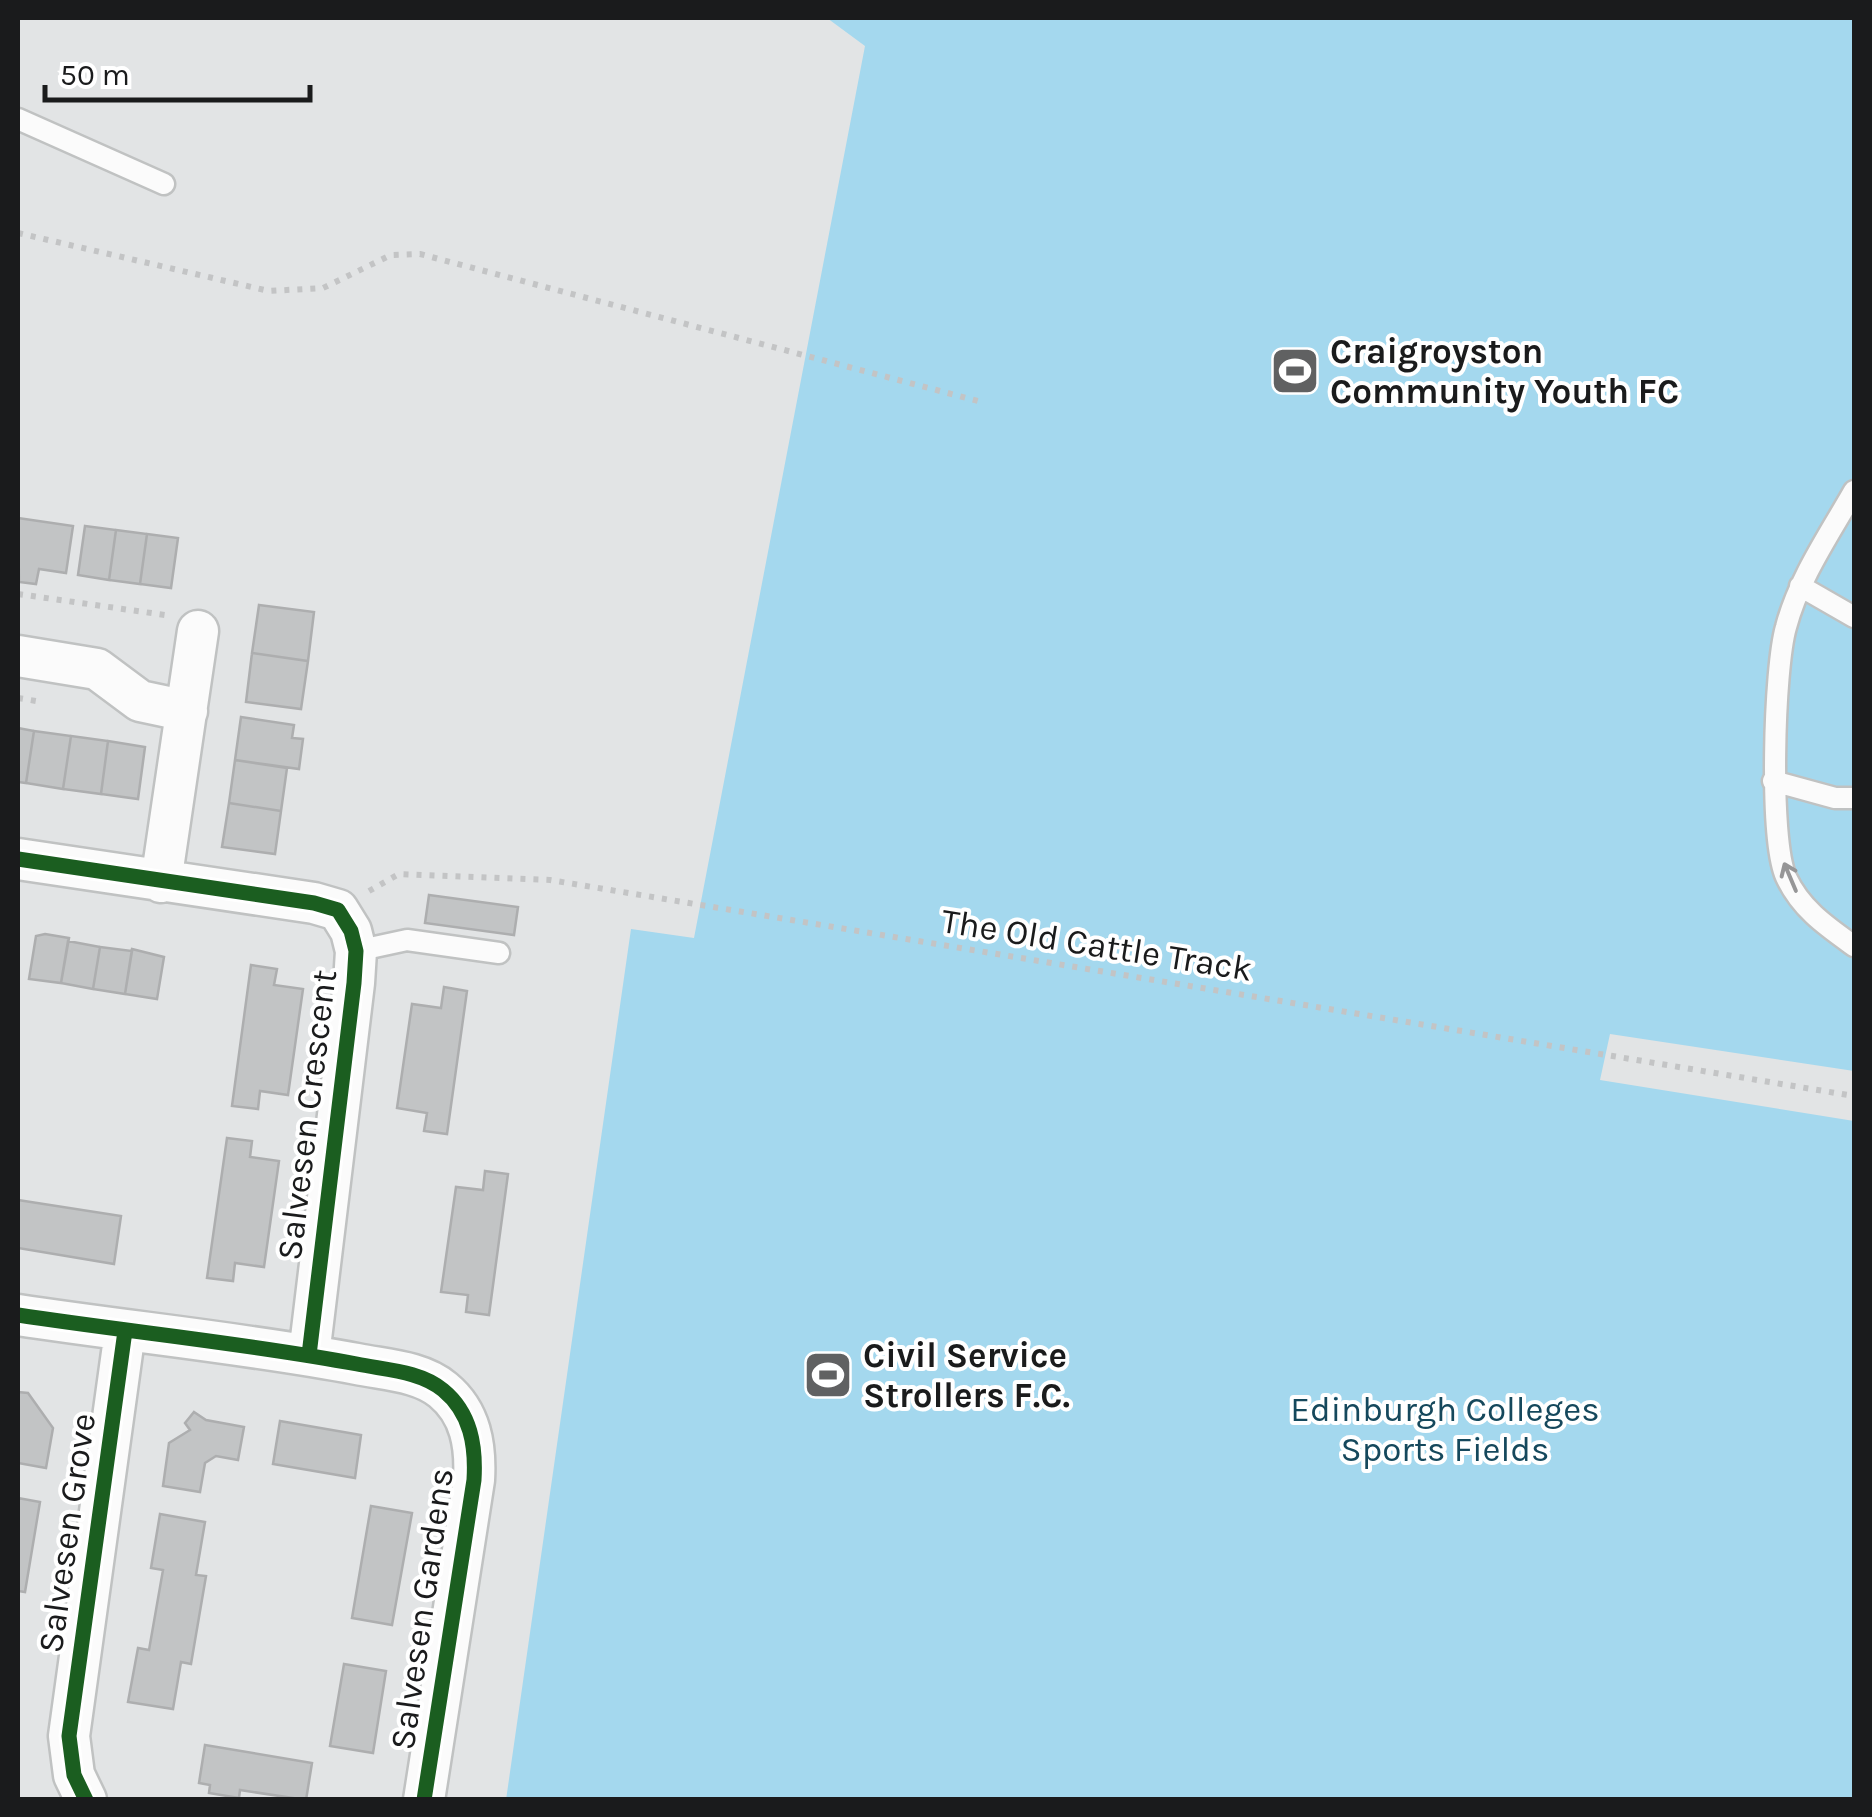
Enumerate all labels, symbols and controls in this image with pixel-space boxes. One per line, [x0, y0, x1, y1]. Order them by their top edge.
scale bar [45, 40, 310, 102]
text: 50 m [60, 57, 130, 93]
place label: Craigroyston Community Youth FC [1330, 331, 1679, 413]
sports icon: Craigroyston Community Youth FC [1269, 345, 1321, 397]
one-way arrow [1780, 862, 1798, 893]
street label: The Old Cattle Track [939, 900, 1255, 990]
street label: Salvesen Crescent [269, 967, 345, 1263]
place label: Civil Service Strollers F.C. [863, 1335, 1070, 1416]
sports icon: Civil Service Strollers F.C. [802, 1349, 854, 1401]
park label: Edinburgh Colleges Sports Fields [1290, 1389, 1600, 1470]
street label: Salvesen Grove [30, 1411, 104, 1655]
street label: Salvesen Gardens [382, 1465, 462, 1753]

